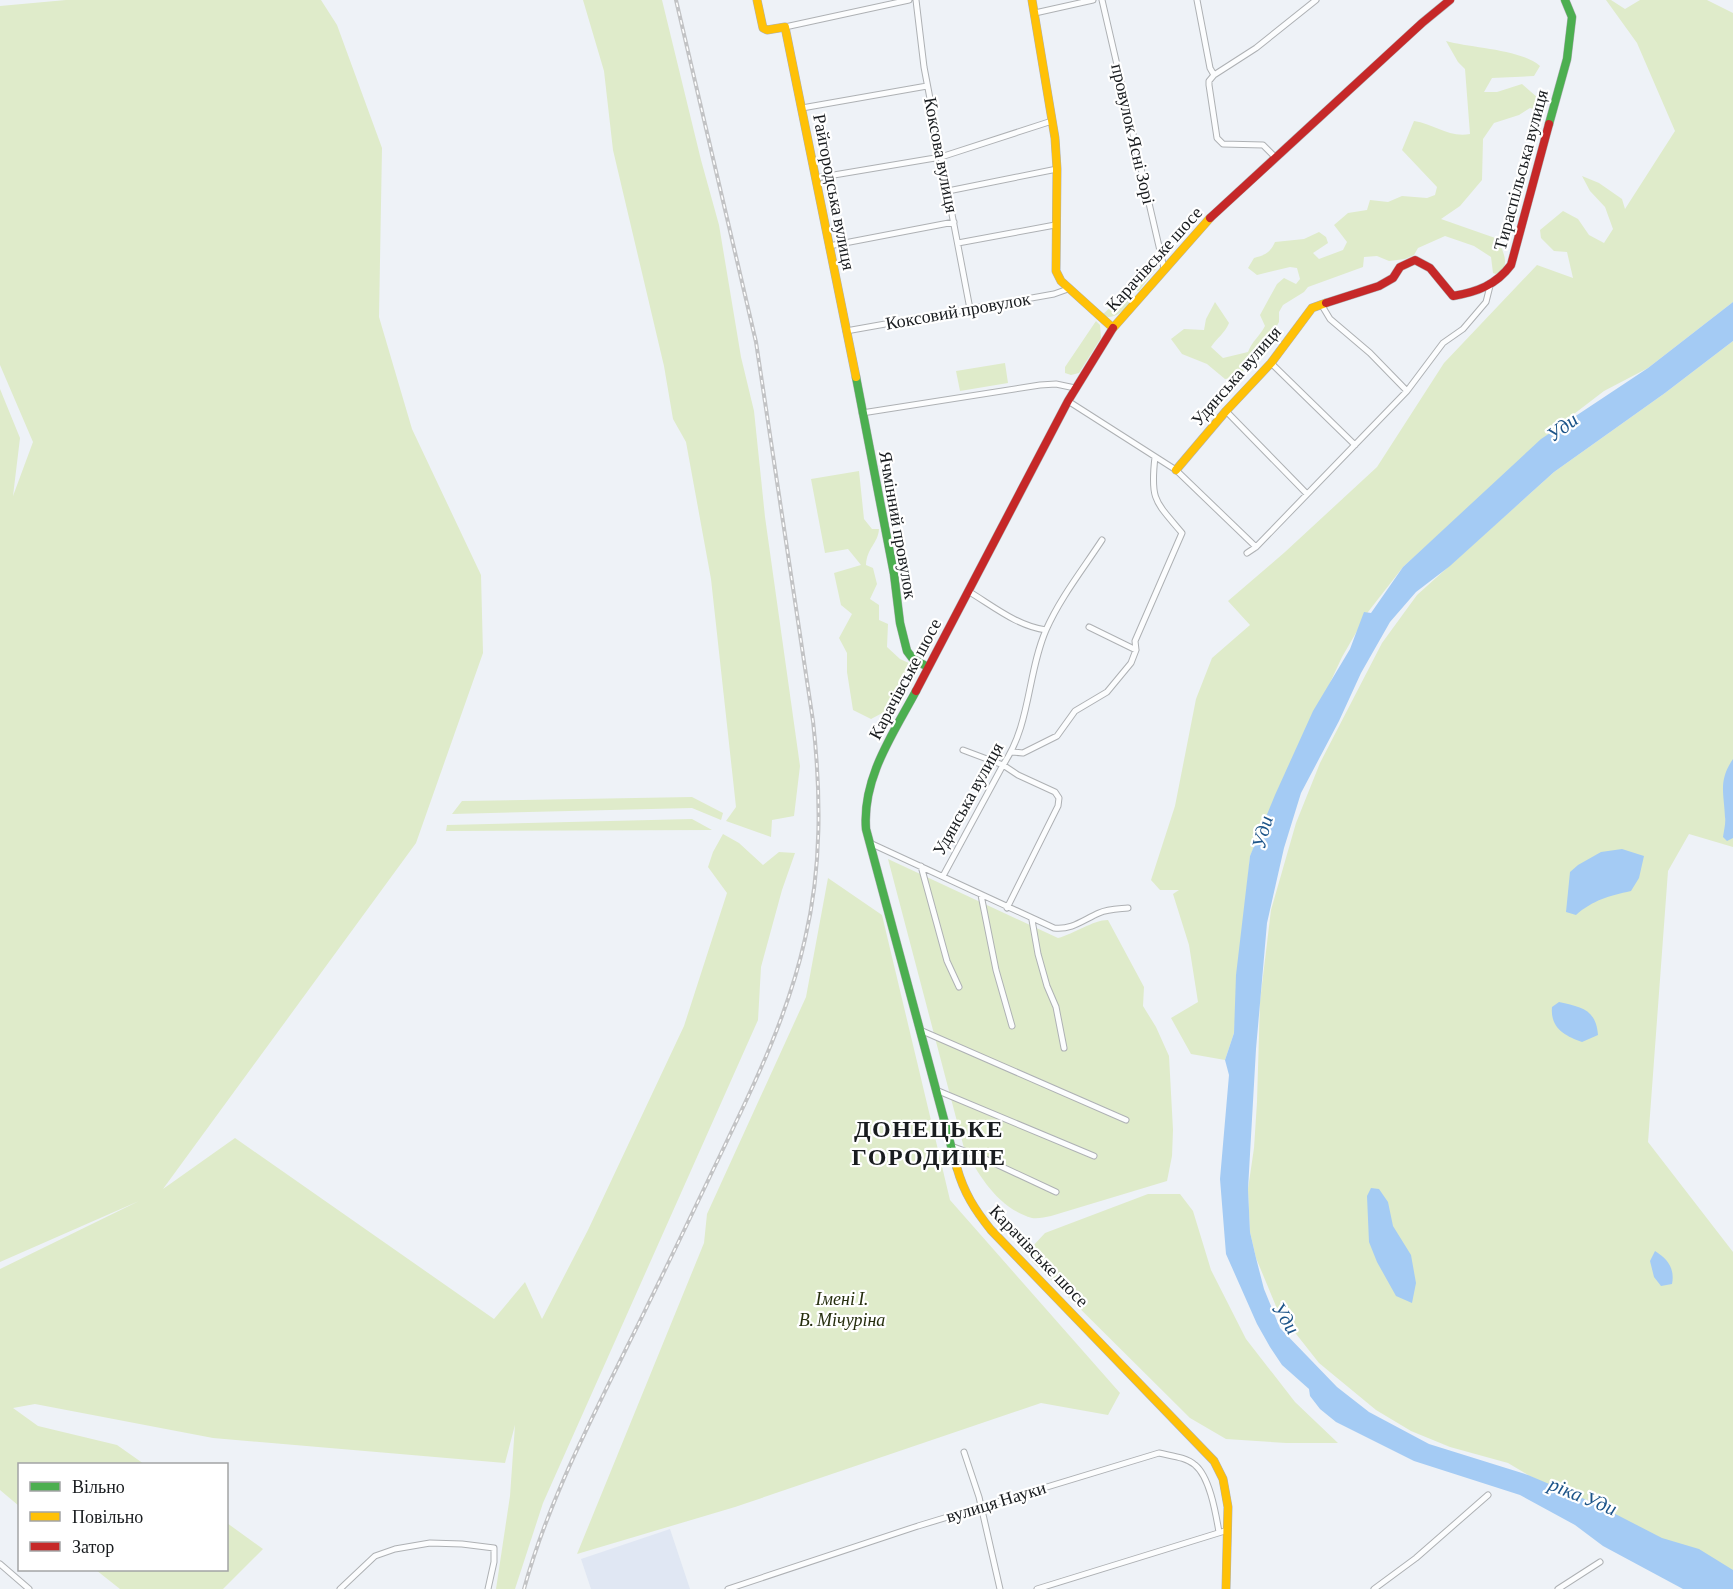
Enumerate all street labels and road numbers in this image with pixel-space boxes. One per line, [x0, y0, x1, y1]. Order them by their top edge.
street label: провулок Ясні Зорі [1107, 62, 1159, 206]
street label: Тираспільська вулиця [1490, 87, 1552, 253]
street label: Коксова вулиця [920, 95, 962, 215]
street label: Райгородська вулиця [809, 112, 859, 272]
street label: Карачівське шосе [1102, 203, 1206, 315]
street label: Коксовий провулок [884, 288, 1032, 334]
street label: Удянська вулиця [1187, 322, 1285, 430]
street label: Ячмінний провулок [875, 449, 921, 601]
street label: Карачівське шосе [865, 615, 945, 743]
street label: Удянська вулиця [929, 739, 1007, 859]
street label: Карачівське шосе [985, 1201, 1093, 1311]
street label: вулиця Науки [944, 1477, 1049, 1527]

